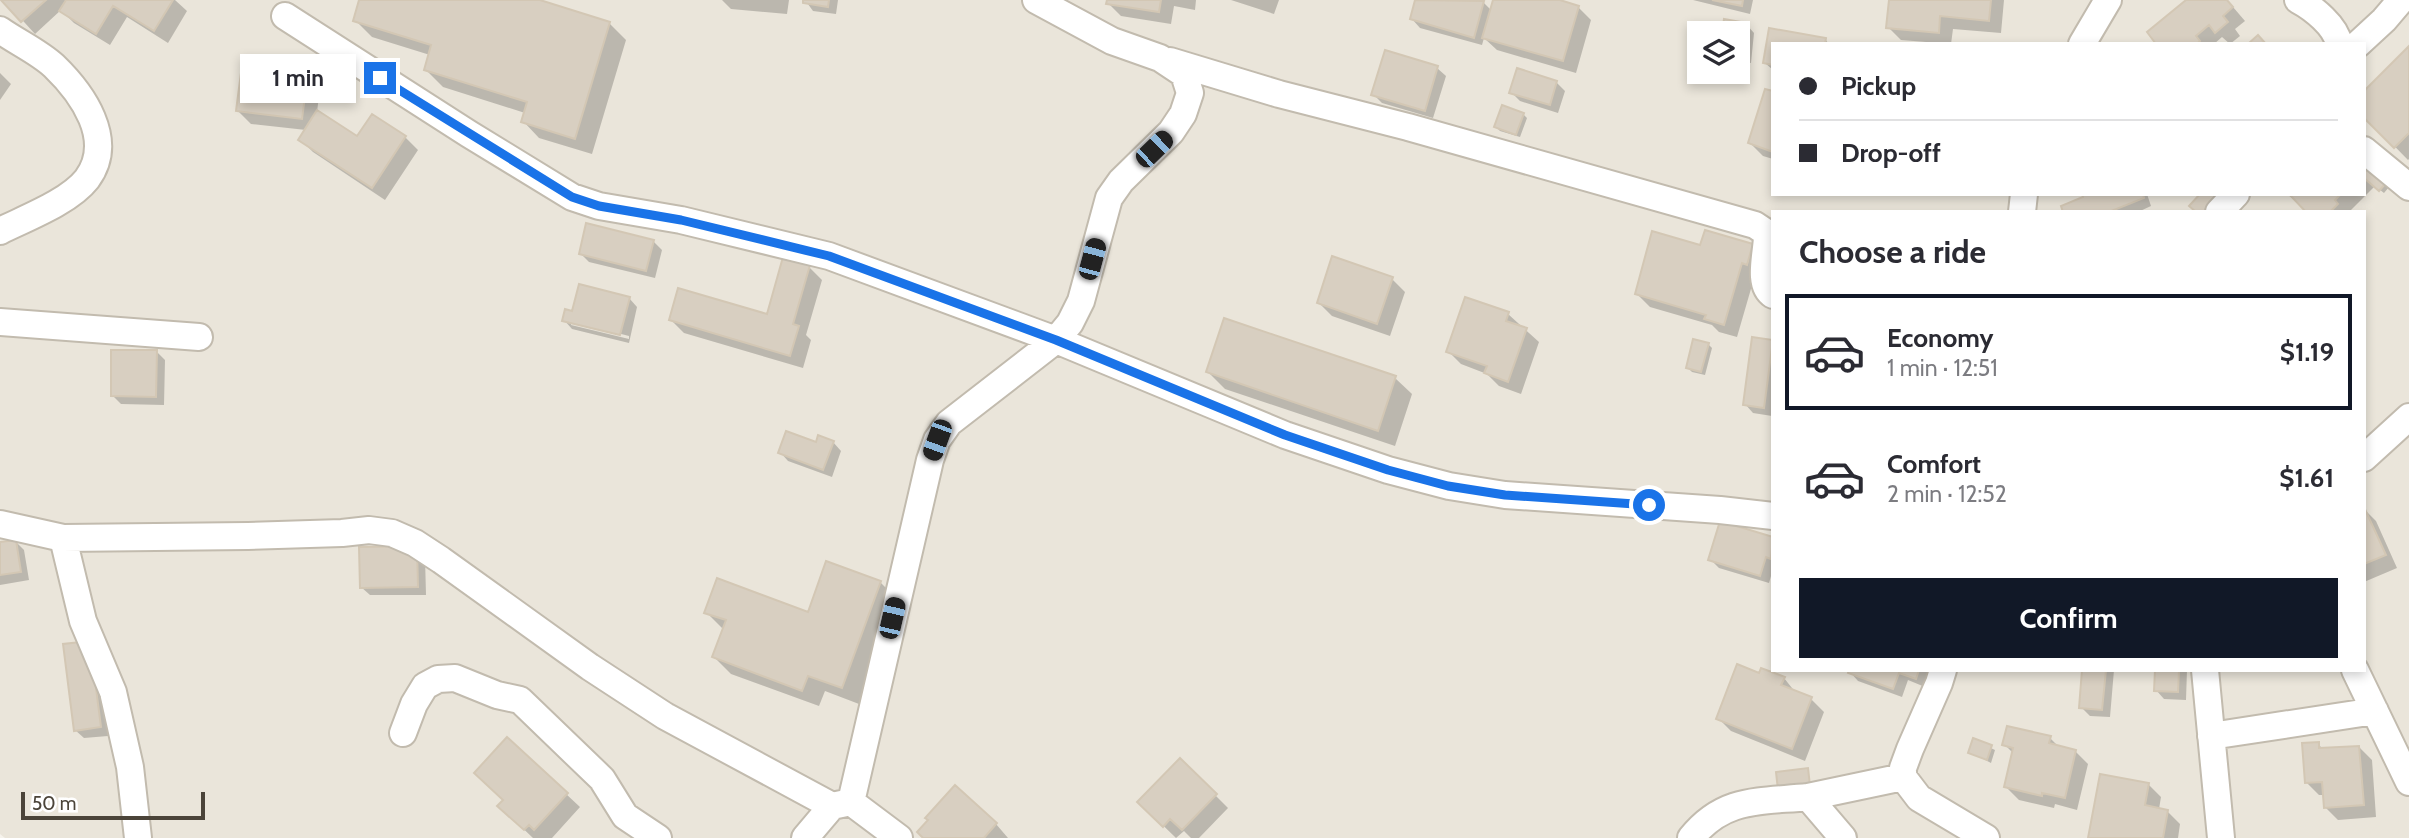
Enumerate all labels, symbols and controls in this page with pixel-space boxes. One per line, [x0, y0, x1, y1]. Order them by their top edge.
map controls [1687, 21, 1750, 84]
button: layers [1687, 21, 1750, 84]
callout: 1 min [240, 54, 356, 102]
route end [364, 62, 396, 94]
text: 1 min [272, 64, 324, 92]
text: Pickup [1841, 70, 1916, 102]
car [1132, 127, 1177, 171]
text: Drop-off [1841, 137, 1941, 169]
text: Choose a ride [1799, 232, 1986, 271]
car [1077, 236, 1108, 282]
icon: car [1803, 321, 1866, 384]
text: Economy [1887, 322, 1993, 354]
text: $1.19 [2280, 336, 2334, 368]
text: 1 min · 12:51 [1887, 354, 1998, 382]
car [920, 417, 955, 463]
icon: car [1803, 447, 1866, 510]
text: Comfort [1887, 448, 1981, 480]
text: $1.61 [2279, 462, 2334, 494]
text: 2 min · 12:52 [1887, 480, 2007, 508]
route start [1633, 489, 1665, 521]
button: Confirm [1799, 578, 2338, 658]
car [878, 595, 907, 641]
scale bar [21, 789, 205, 821]
text: 50 m [32, 792, 76, 815]

